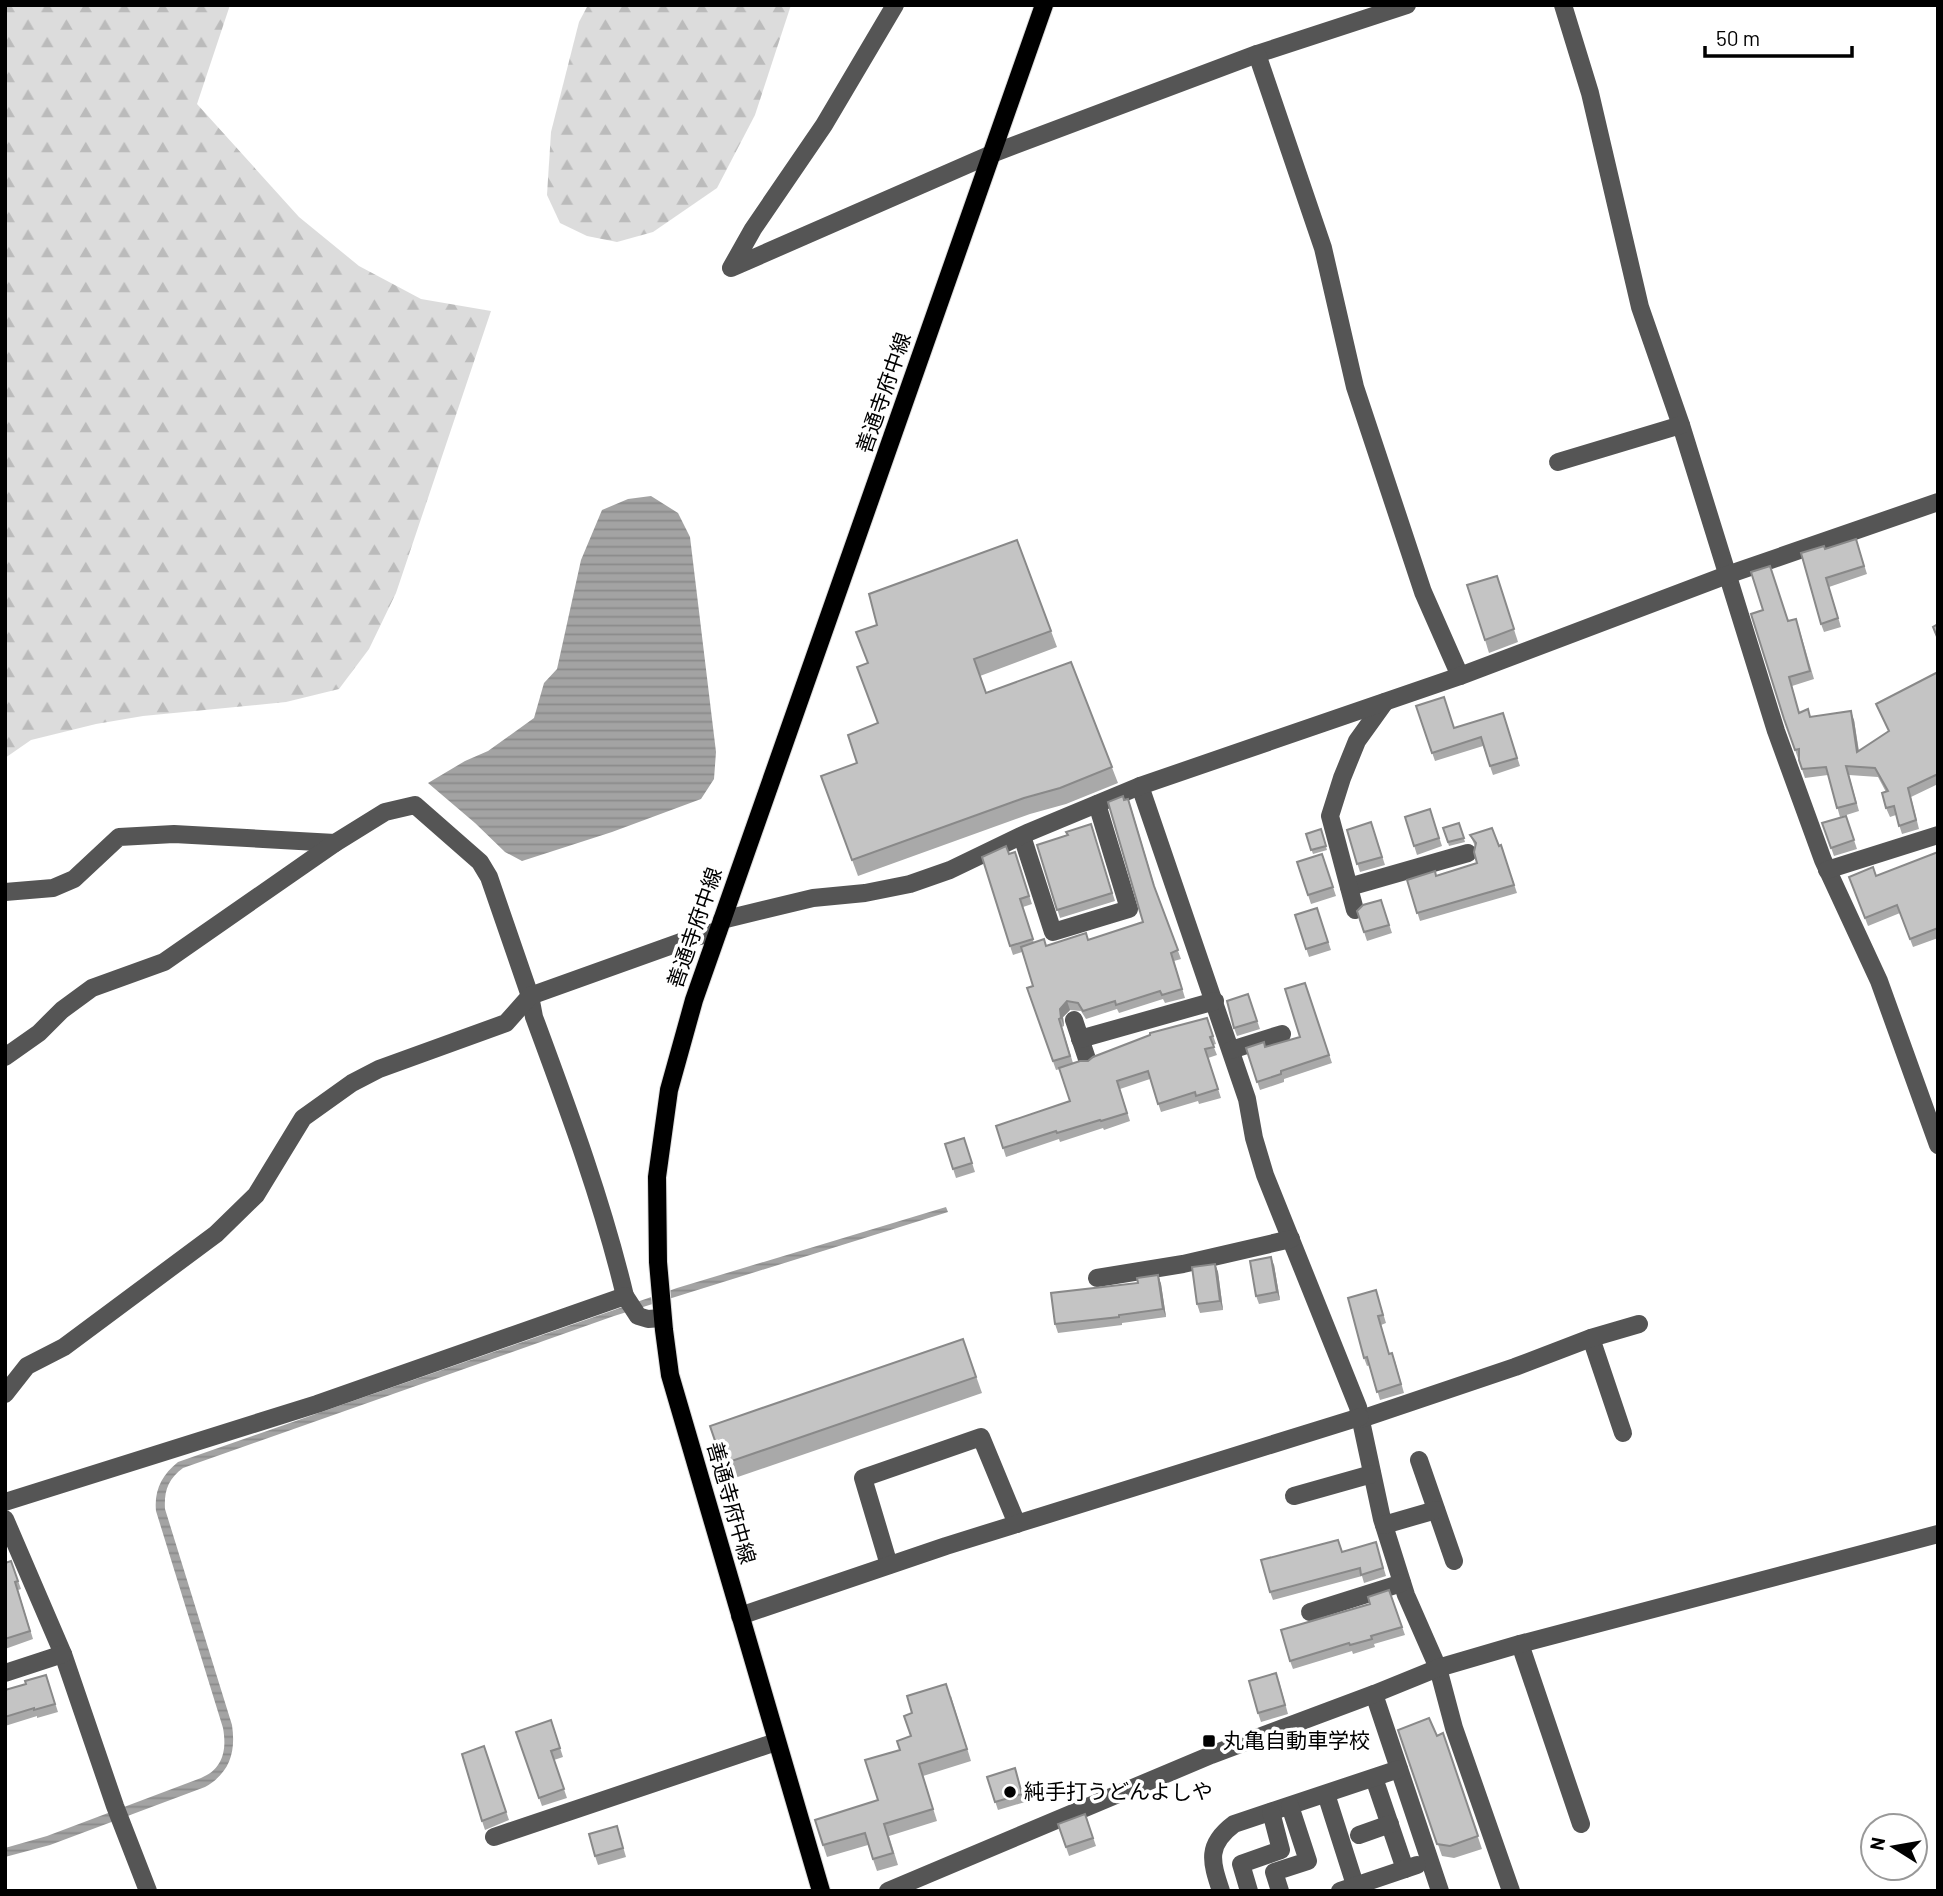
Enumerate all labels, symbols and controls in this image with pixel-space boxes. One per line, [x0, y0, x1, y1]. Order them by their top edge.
scale bar [1705, 14, 1852, 58]
text: 50 m [1716, 25, 1760, 50]
street label: 善通寺府中線 [850, 329, 915, 456]
street label: 善通寺府中線 [661, 864, 726, 991]
street label: 善通寺府中線 [703, 1439, 762, 1567]
place label: 丸亀自動車学校 [1223, 1727, 1370, 1752]
marker: 丸亀自動車学校 [1201, 1733, 1217, 1749]
place label: 純手打うどんよしや [1024, 1778, 1213, 1803]
marker: 純手打うどんよしや [1002, 1784, 1018, 1800]
north arrow [1859, 1812, 1929, 1882]
text: N [1864, 1835, 1889, 1852]

